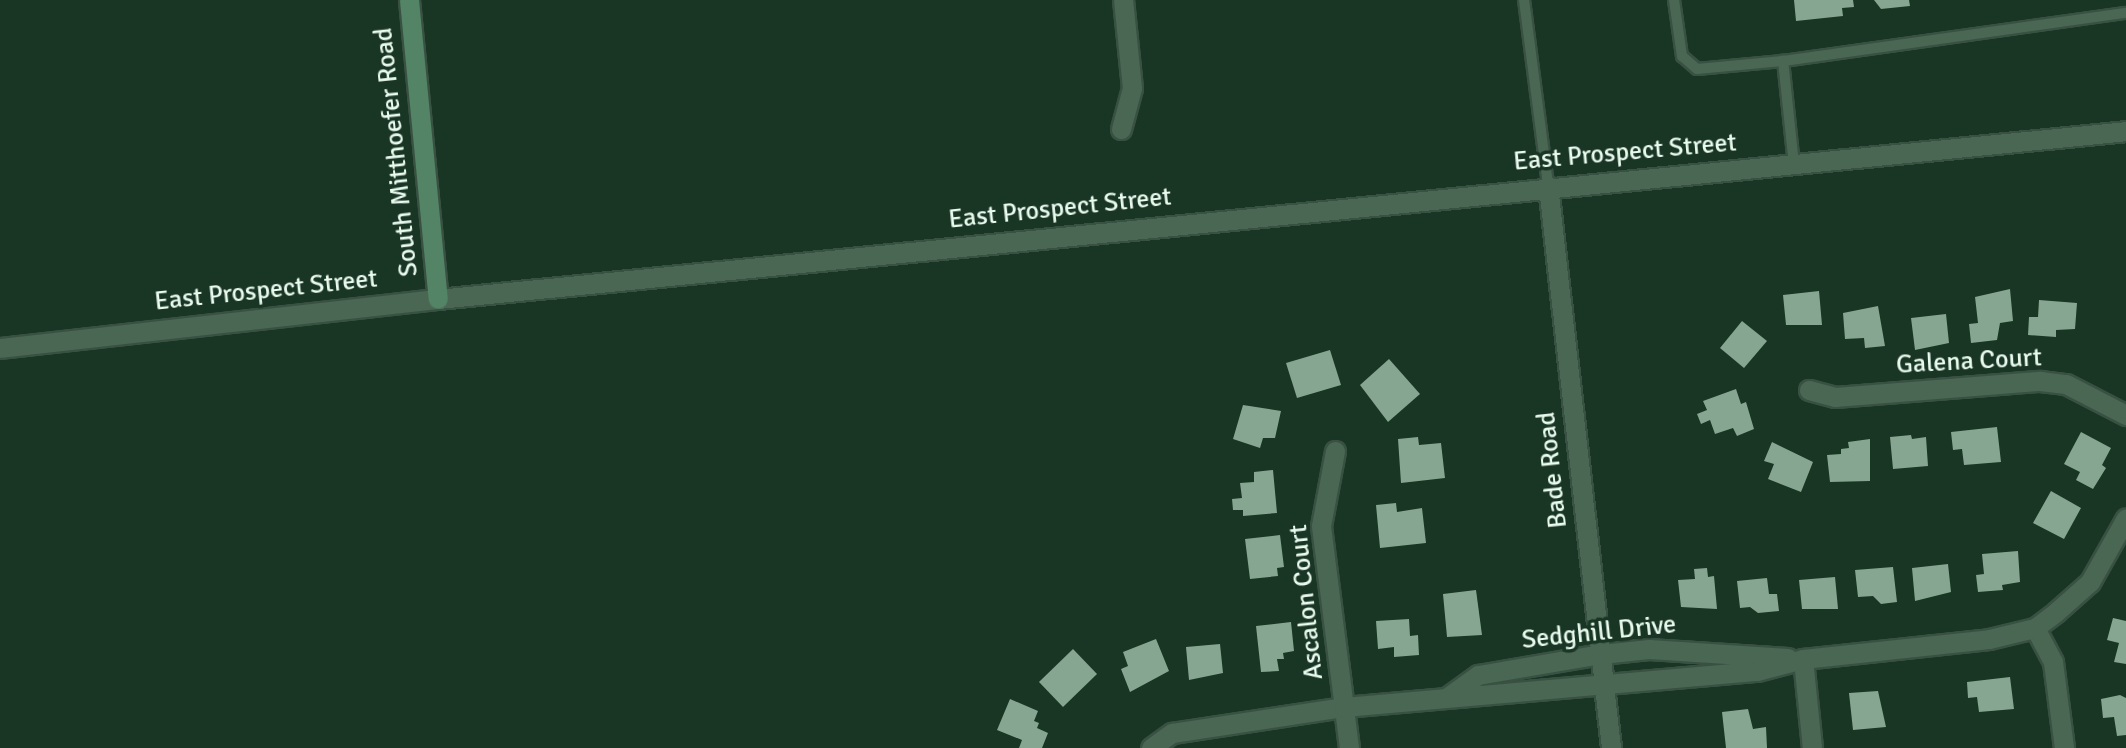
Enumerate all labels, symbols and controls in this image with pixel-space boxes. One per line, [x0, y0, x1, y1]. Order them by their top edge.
street label: South Mitthoefer Road [368, 26, 426, 278]
street label: East Prospect Street [1512, 128, 1738, 178]
street label: East Prospect Street [947, 182, 1173, 236]
street label: East Prospect Street [153, 264, 379, 318]
street label: Galena Court [1895, 343, 2043, 381]
street label: Bade Road [1531, 410, 1575, 530]
street label: Ascalon Court [1283, 523, 1331, 681]
street label: Sedghill Drive [1520, 609, 1678, 657]

